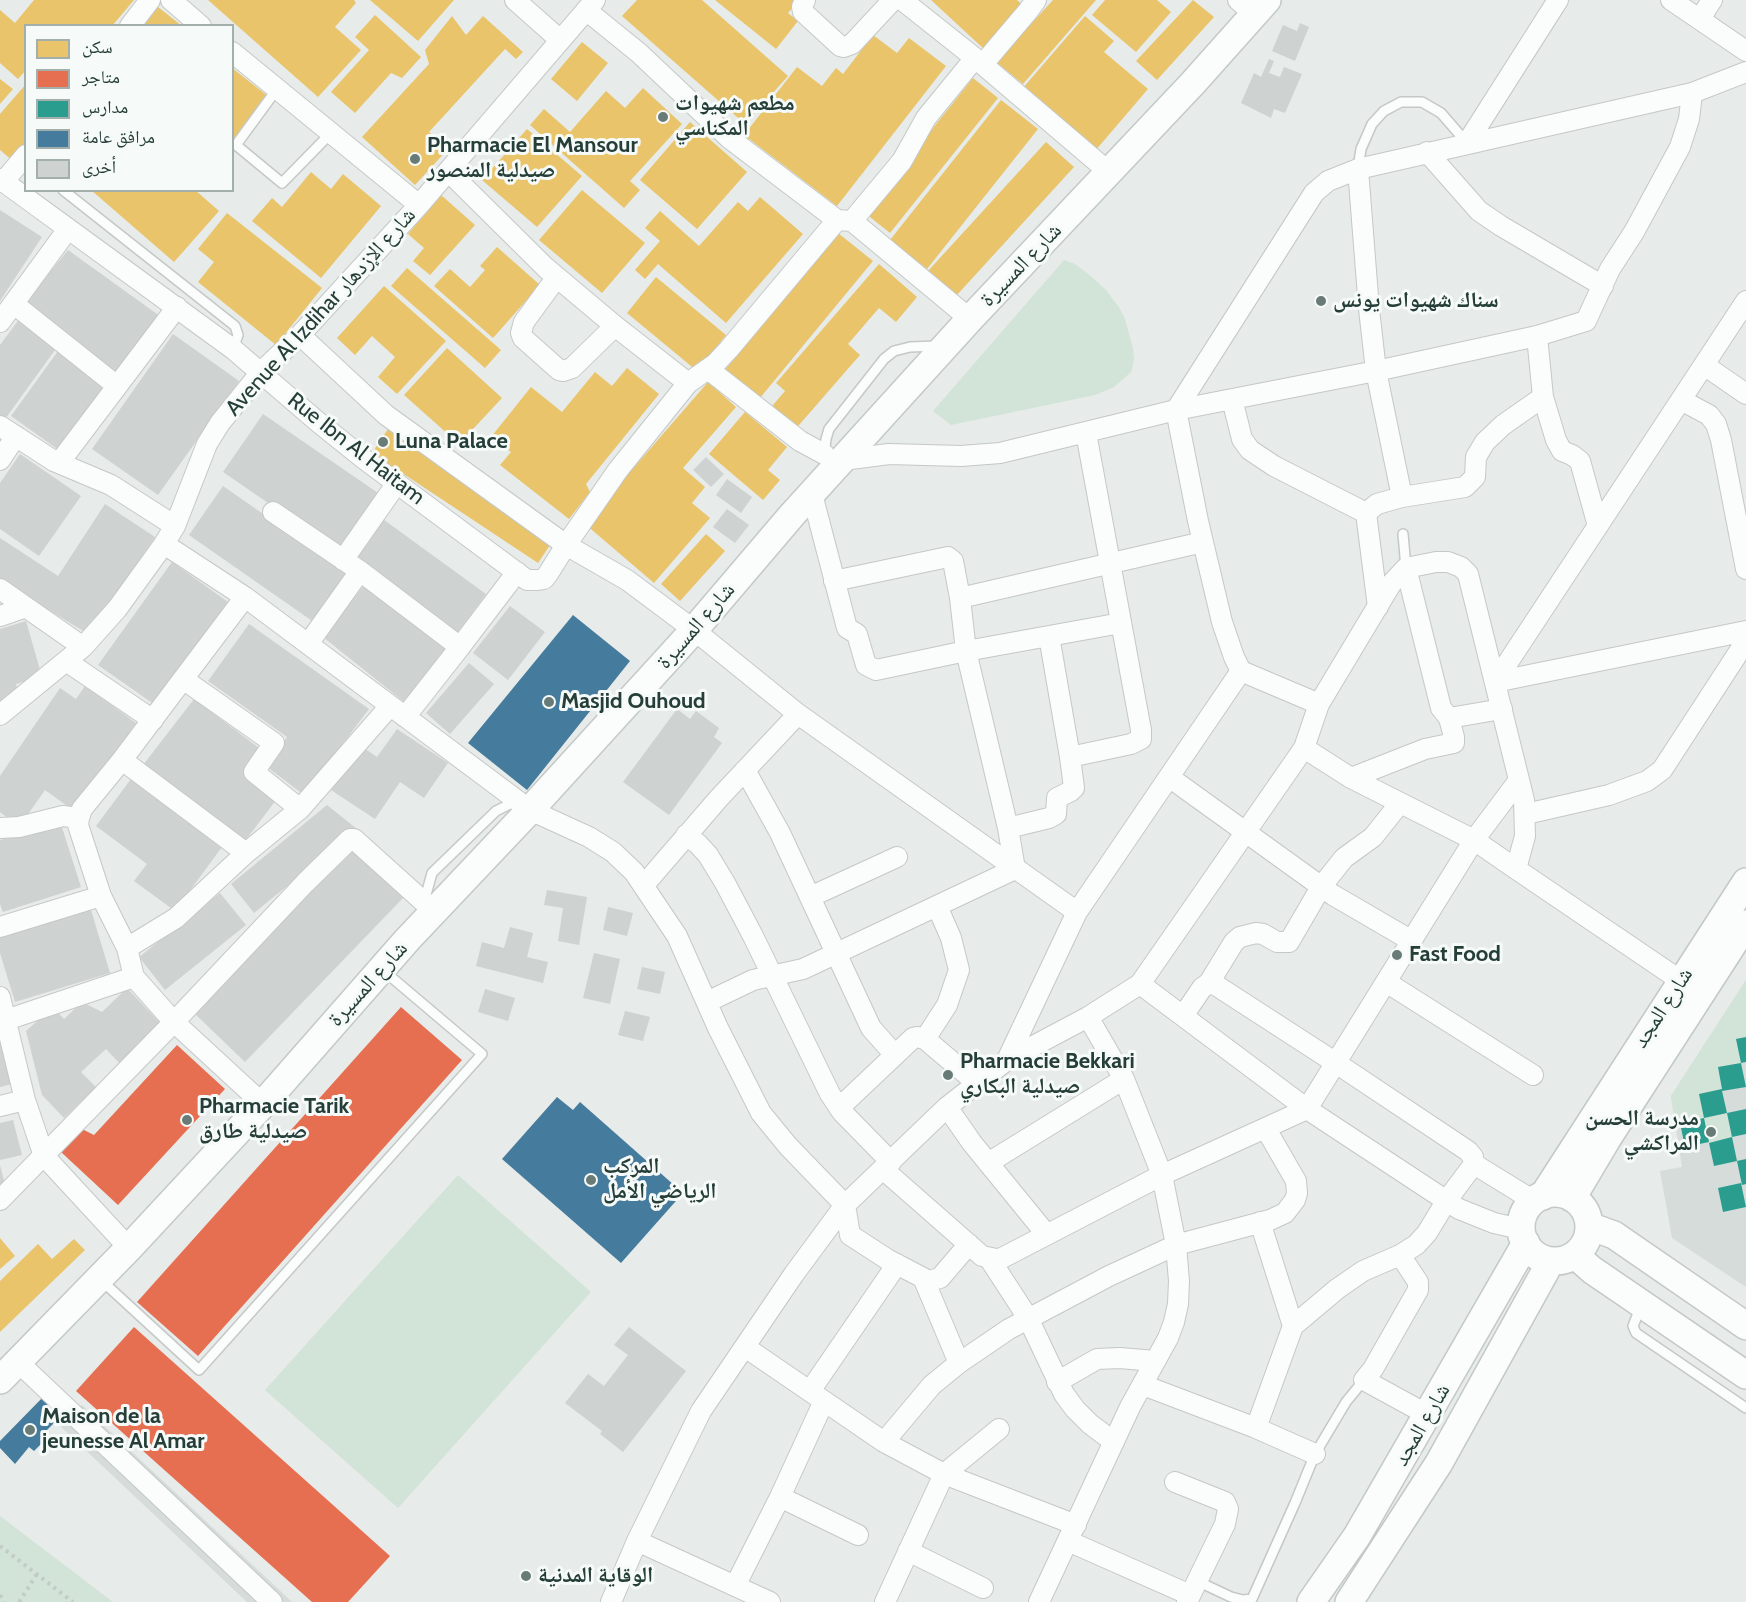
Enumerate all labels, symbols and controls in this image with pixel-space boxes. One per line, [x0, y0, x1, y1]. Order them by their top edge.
legend [24, 24, 234, 192]
text: سكن [82, 36, 113, 58]
text: متاجر [82, 66, 120, 88]
place label: مطعم شهيوات المكناسي [675, 91, 795, 142]
text: مدارس [82, 96, 128, 118]
marker: مطعم شهيوات المكناسي [656, 110, 670, 124]
text: مرافق عامة [82, 126, 155, 148]
place label: Pharmacie El Mansour صيدلية المنصور [427, 133, 638, 184]
marker: Pharmacie El Mansour صيدلية المنصور [408, 152, 422, 166]
text: أخرى [82, 156, 116, 178]
street label: Avenue Al Izdihar شارع الإزدهار [220, 202, 422, 422]
street label: شارع المسيرة [975, 218, 1067, 312]
place label: سناك شهيوات يونس [1333, 288, 1499, 314]
marker: سناك شهيوات يونس [1314, 294, 1328, 308]
street label: Rue Ibn Al Haitam [282, 387, 430, 511]
place label: Luna Palace [395, 429, 508, 455]
marker: Luna Palace [376, 435, 390, 449]
street label: شارع المسيرة [651, 577, 741, 675]
place label: Masjid Ouhoud [561, 689, 706, 715]
marker: Masjid Ouhoud [542, 695, 556, 709]
street label: شارع المسيرة [323, 936, 413, 1032]
place label: Fast Food [1409, 942, 1501, 968]
marker: Fast Food [1390, 948, 1404, 962]
street label: شارع المجد [1627, 963, 1699, 1053]
place label: Pharmacie Bekkari صيدلية البكاري [960, 1049, 1135, 1100]
marker: Pharmacie Bekkari صيدلية البكاري [941, 1068, 955, 1082]
place label: Pharmacie Tarik صيدلية طارق [199, 1094, 349, 1146]
place label: مدرسة الحسن المراكشي [1585, 1106, 1699, 1158]
marker: Pharmacie Tarik صيدلية طارق [180, 1113, 194, 1127]
marker: مدرسة الحسن المراكشي [1704, 1125, 1718, 1139]
place label: المركب الرياضي الأمل [603, 1154, 716, 1206]
marker: المركب الرياضي الأمل [584, 1173, 598, 1187]
street label: شارع المجد [1388, 1379, 1456, 1471]
place label: Maison de la jeunesse Al Amar [42, 1404, 204, 1456]
marker: Maison de la jeunesse Al Amar [23, 1423, 37, 1437]
place label: الوقاية المدنية [538, 1563, 653, 1589]
marker: الوقاية المدنية [519, 1569, 533, 1583]

